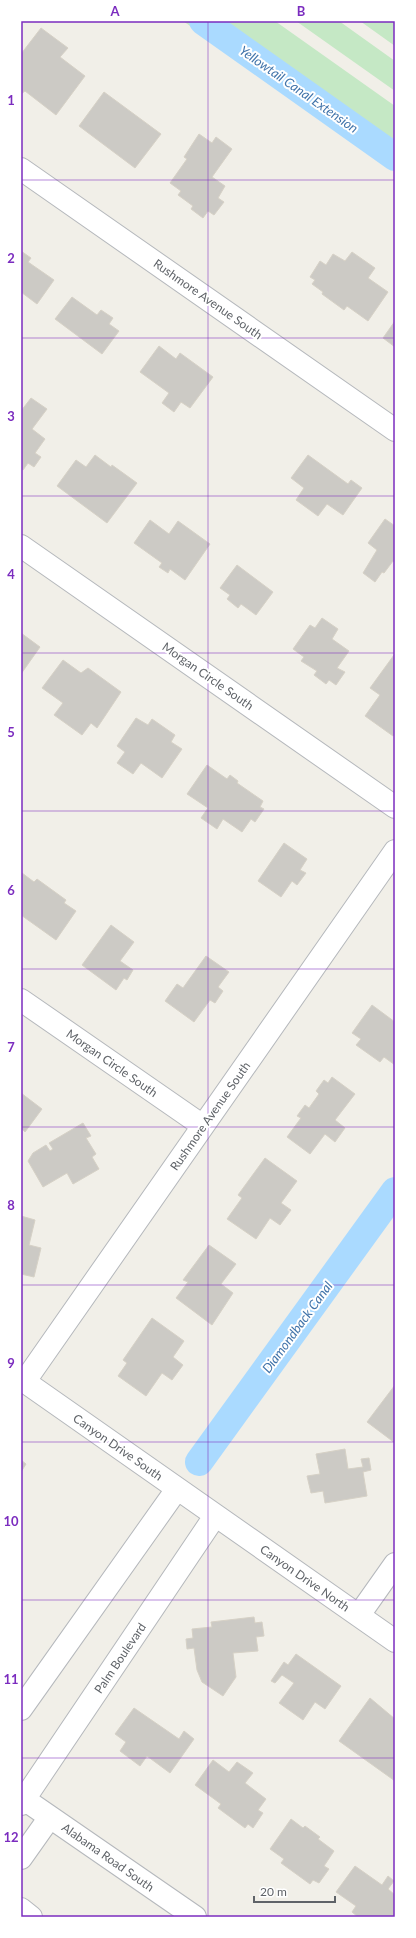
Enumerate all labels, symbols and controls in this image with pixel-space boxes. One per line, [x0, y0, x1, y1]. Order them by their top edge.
text: A [109, 3, 120, 19]
text: B [297, 3, 306, 19]
water label: Yellowtail Canal Extension [237, 42, 361, 136]
text: 1 [7, 92, 15, 108]
text: 2 [7, 250, 15, 266]
street label: Rushmore Avenue South [151, 256, 265, 342]
text: 3 [7, 408, 15, 424]
text: 4 [7, 566, 15, 582]
street label: Morgan Circle South [159, 639, 257, 713]
text: 5 [7, 724, 15, 740]
text: 6 [7, 882, 15, 898]
street label: Morgan Circle South [63, 1026, 161, 1100]
text: 7 [7, 1039, 15, 1055]
street label: Rushmore Avenue South [167, 1059, 253, 1173]
text: 8 [7, 1197, 15, 1213]
water label: Diamondback Canal [258, 1278, 336, 1376]
text: 9 [7, 1355, 15, 1371]
street label: Canyon Drive South [70, 1411, 166, 1483]
text: 10 [3, 1513, 19, 1529]
street label: Canyon Drive North [257, 1541, 353, 1615]
street label: Palm Boulevard [91, 1620, 149, 1696]
text: 11 [3, 1671, 19, 1687]
street label: Alabama Road South [59, 1820, 157, 1894]
text: 12 [3, 1829, 19, 1845]
scale bar [254, 1878, 335, 1904]
text: 20 m [260, 1884, 287, 1899]

